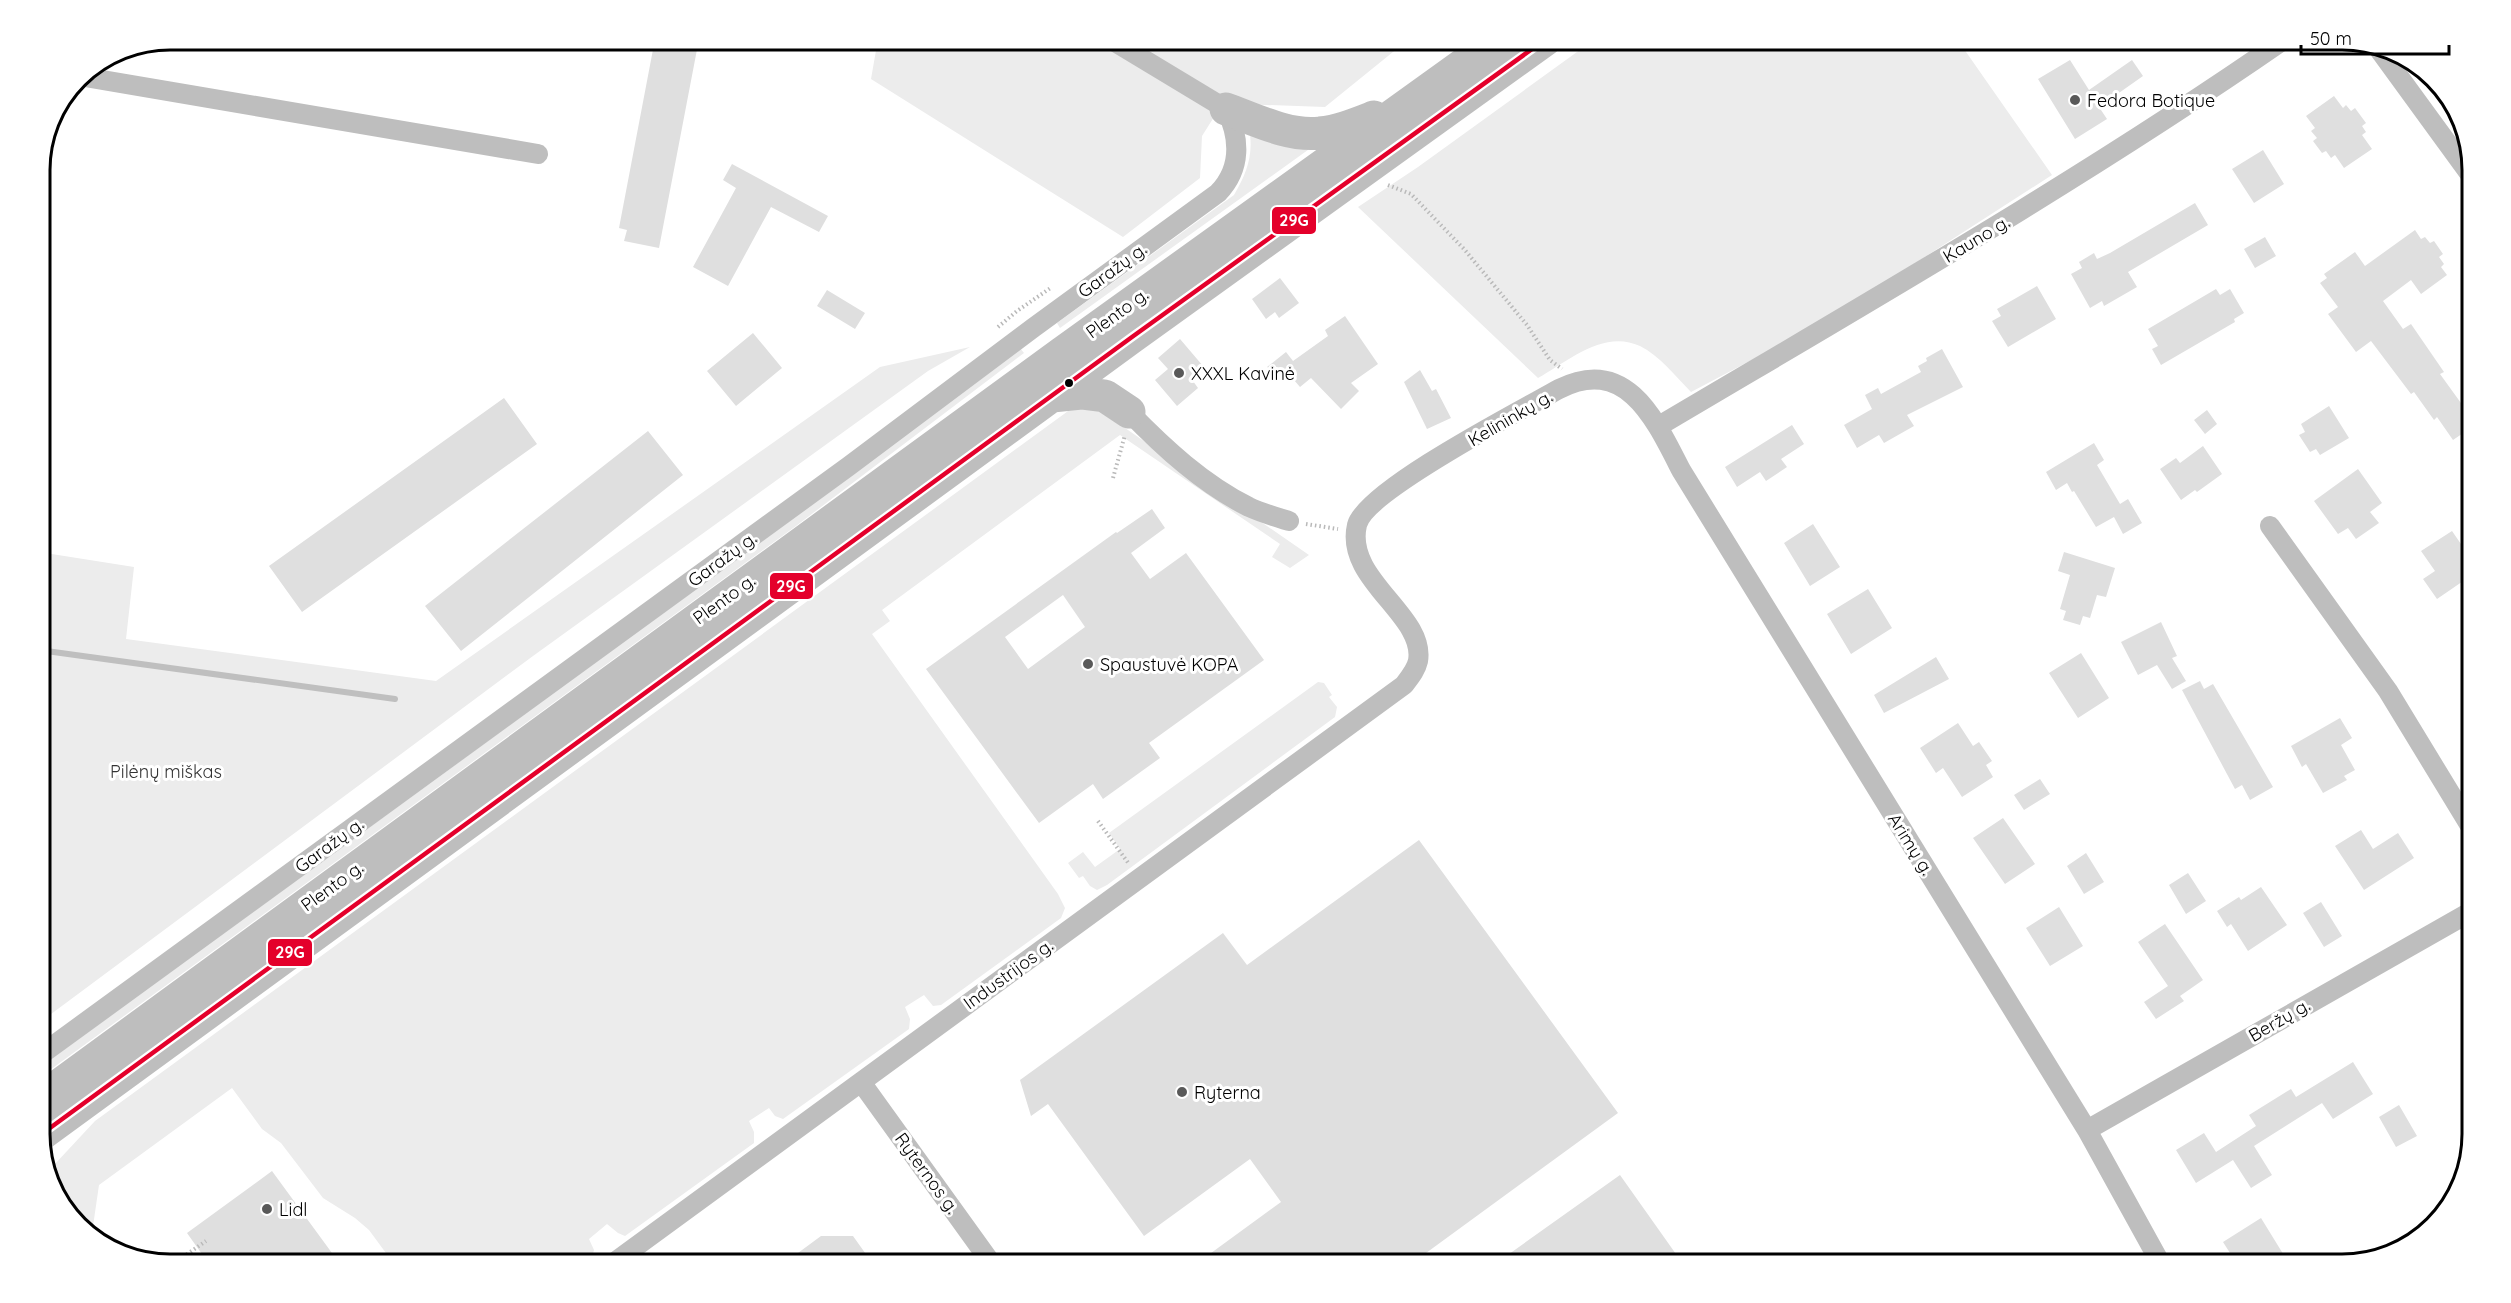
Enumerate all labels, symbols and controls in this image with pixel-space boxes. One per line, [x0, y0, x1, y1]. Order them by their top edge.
scale bar [2301, 18, 2450, 56]
text: 50 m [2310, 27, 2352, 50]
place label: Fedora Botique [2087, 89, 2215, 112]
marker: Fedora Botique [2068, 93, 2082, 107]
line badge: 29G [1271, 206, 1317, 235]
text: 29G [1279, 210, 1309, 230]
street label: Kauno g. [1938, 210, 2014, 268]
street label: Garažų g. [1073, 237, 1151, 303]
street label: Plento g. [1081, 283, 1153, 343]
place label: XXXL Kavinė [1191, 362, 1295, 385]
marker: XXXL Kavinė [1172, 366, 1186, 380]
unlabelled marker [1063, 377, 1075, 389]
street label: Kelininkų g. [1464, 385, 1556, 451]
street label: Garažų g. [683, 526, 761, 592]
street label: Plento g. [688, 569, 760, 629]
line badge: 29G [769, 572, 814, 600]
text: 29G [776, 576, 806, 596]
place label: Spaustuvė KOPA [1100, 653, 1239, 676]
marker: Spaustuvė KOPA [1081, 657, 1095, 671]
park label: Pilėnų miškas [110, 760, 222, 783]
street label: Arimų g. [1883, 809, 1939, 879]
street label: Garažų g. [290, 812, 368, 878]
street label: Plento g. [296, 856, 368, 916]
street label: Industrijos g. [959, 934, 1057, 1014]
line badge: 29G [267, 938, 313, 967]
text: 29G [275, 942, 305, 962]
street label: Beržų g. [2244, 993, 2314, 1047]
place label: Ryterna [1194, 1081, 1261, 1104]
marker: Ryterna [1175, 1085, 1189, 1099]
street label: Ryternos g. [890, 1128, 964, 1218]
place label: Lidl [279, 1198, 307, 1221]
marker: Lidl [260, 1202, 274, 1216]

